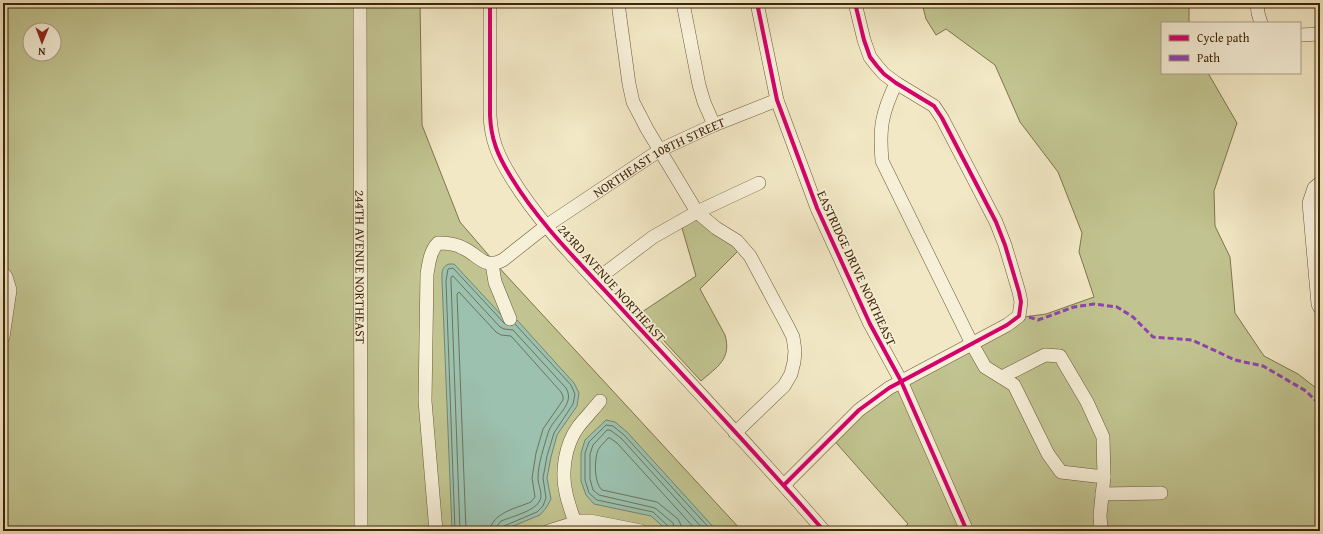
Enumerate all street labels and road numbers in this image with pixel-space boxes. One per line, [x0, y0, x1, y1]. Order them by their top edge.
street label: NORTHEAST 108TH STREET [589, 112, 729, 202]
street label: EASTRIDGE DRIVE NORTHEAST [812, 187, 901, 350]
street label: 244TH AVENUE NORTHEAST [350, 190, 370, 345]
street label: 243RD AVENUE NORTHEAST [553, 220, 670, 347]

